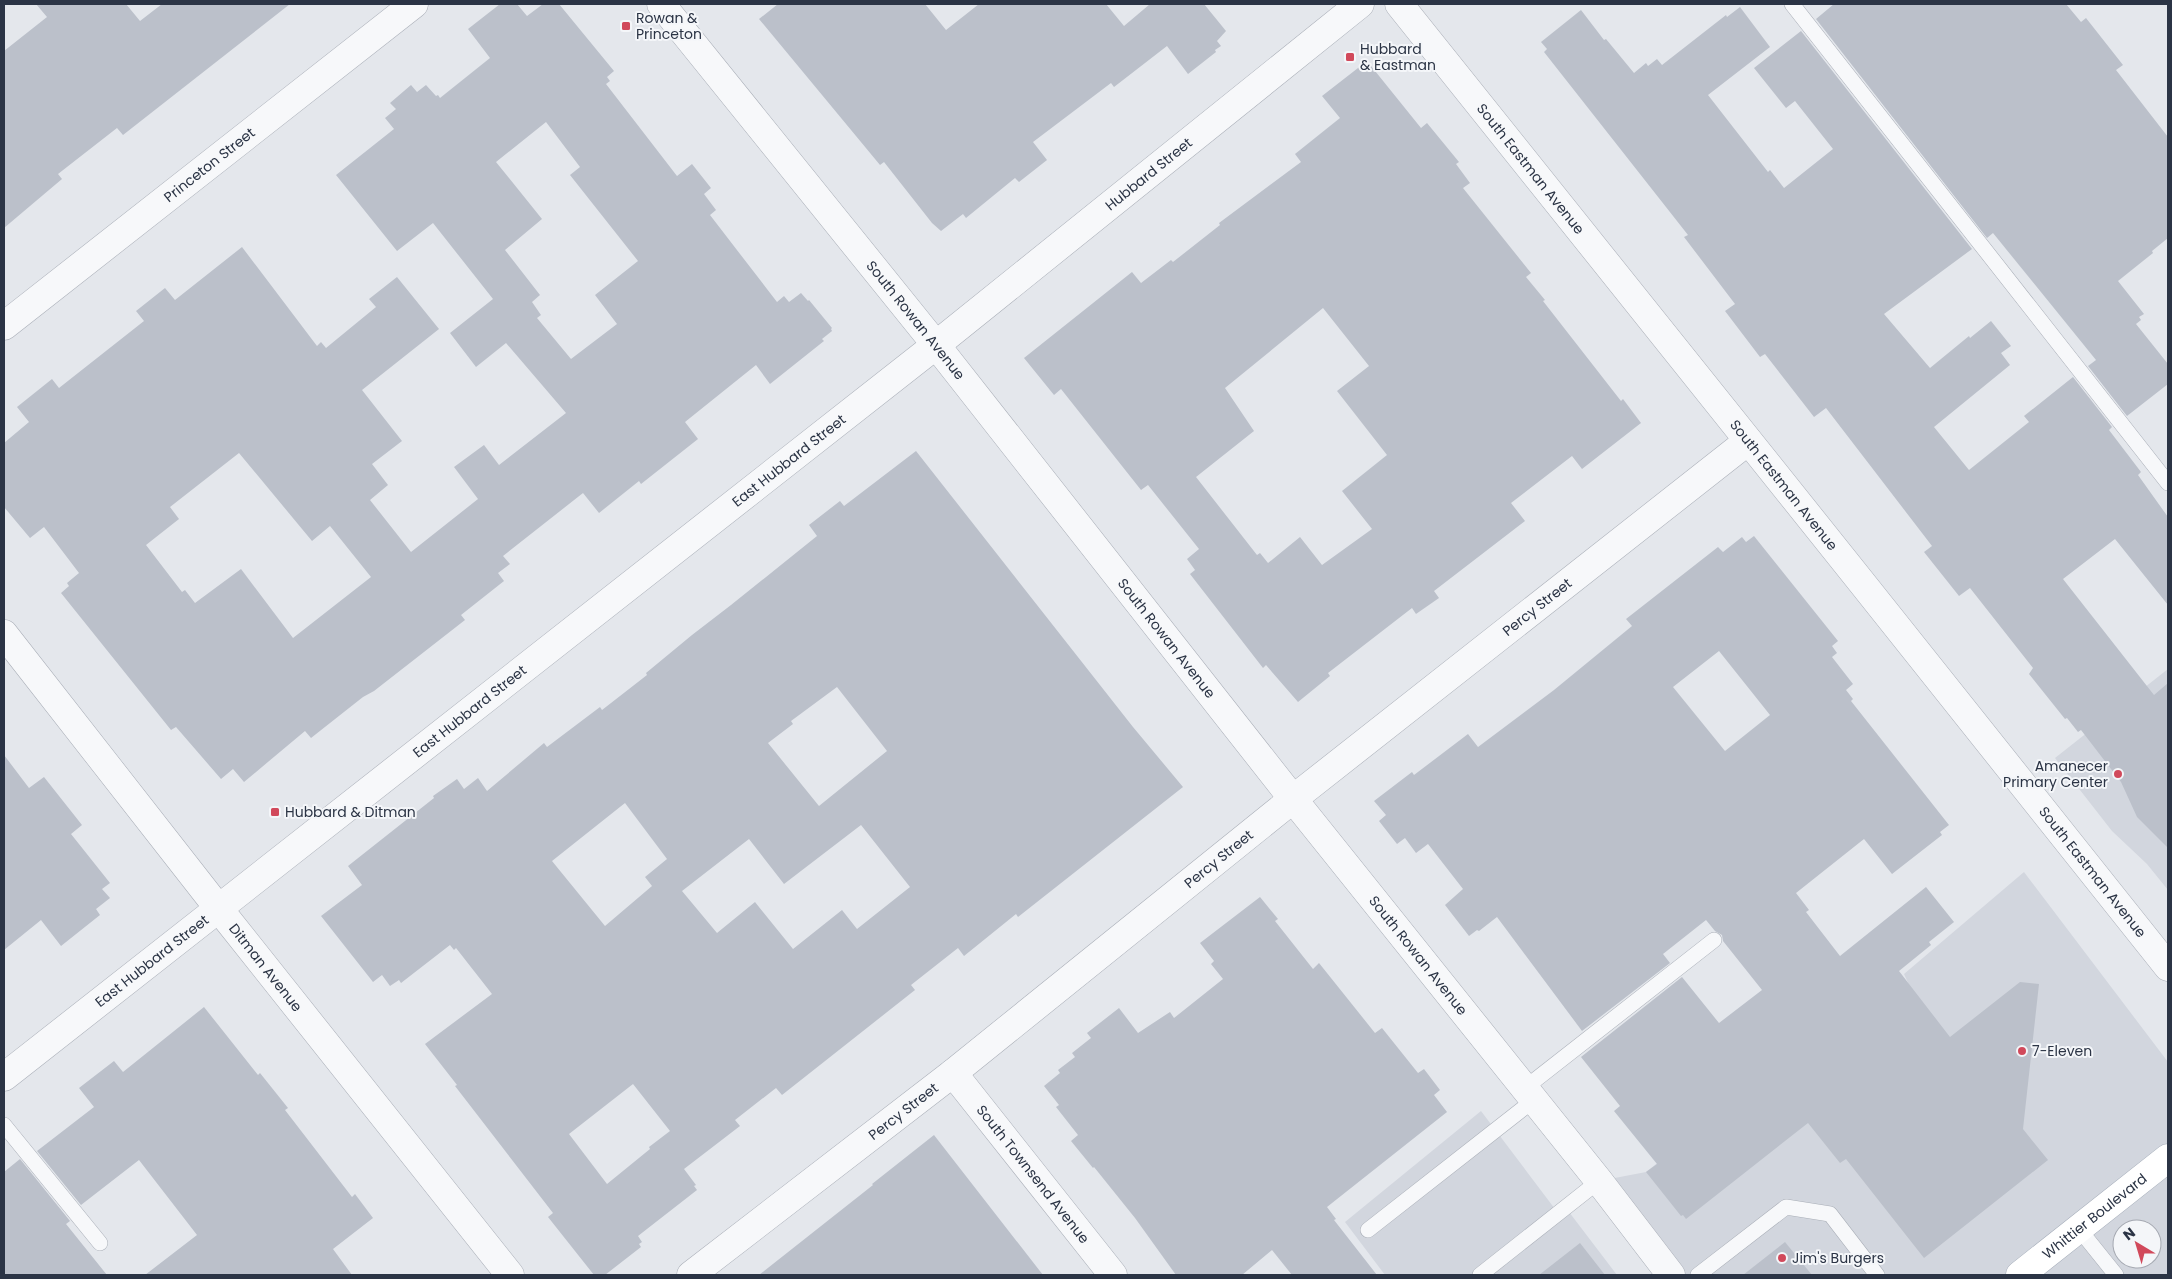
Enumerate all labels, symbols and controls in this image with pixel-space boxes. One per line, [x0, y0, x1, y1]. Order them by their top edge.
place label: Rowan & Princeton [636, 8, 702, 44]
marker: Rowan & Princeton [620, 20, 632, 32]
place label: Hubbard & Eastman [1360, 39, 1436, 75]
marker: Hubbard & Eastman [1344, 51, 1356, 63]
street label: South Eastman Avenue [1472, 99, 1589, 239]
street label: Princeton Street [160, 123, 259, 207]
street label: Hubbard Street [1101, 133, 1196, 215]
street label: South Rowan Avenue [862, 256, 970, 384]
street label: East Hubbard Street [728, 410, 850, 511]
street label: South Eastman Avenue [1725, 415, 1842, 555]
street label: Percy Street [1498, 573, 1576, 641]
street label: South Rowan Avenue [1113, 574, 1220, 703]
street label: East Hubbard Street [409, 660, 531, 762]
place label: Amanecer Primary Center [2003, 756, 2108, 792]
marker: Amanecer Primary Center [2112, 768, 2124, 780]
place label: Hubbard & Ditman [285, 802, 416, 822]
street label: South Eastman Avenue [2034, 802, 2151, 942]
marker: Hubbard & Ditman [269, 806, 281, 818]
street label: Percy Street [1180, 825, 1257, 893]
street label: South Rowan Avenue [1364, 891, 1472, 1020]
street label: East Hubbard Street [91, 910, 213, 1012]
street label: Ditman Avenue [224, 919, 307, 1016]
place label: 7-Eleven [2032, 1041, 2092, 1061]
marker: 7-Eleven [2016, 1045, 2028, 1057]
street label: Percy Street [864, 1078, 942, 1145]
street label: South Townsend Avenue [972, 1101, 1094, 1248]
street label: Whittier Boulevard [2038, 1169, 2151, 1264]
north arrow [2112, 1219, 2162, 1269]
text: N [2119, 1223, 2139, 1245]
place label: Jim's Burgers [1792, 1248, 1884, 1268]
marker: Jim's Burgers [1776, 1252, 1788, 1264]

